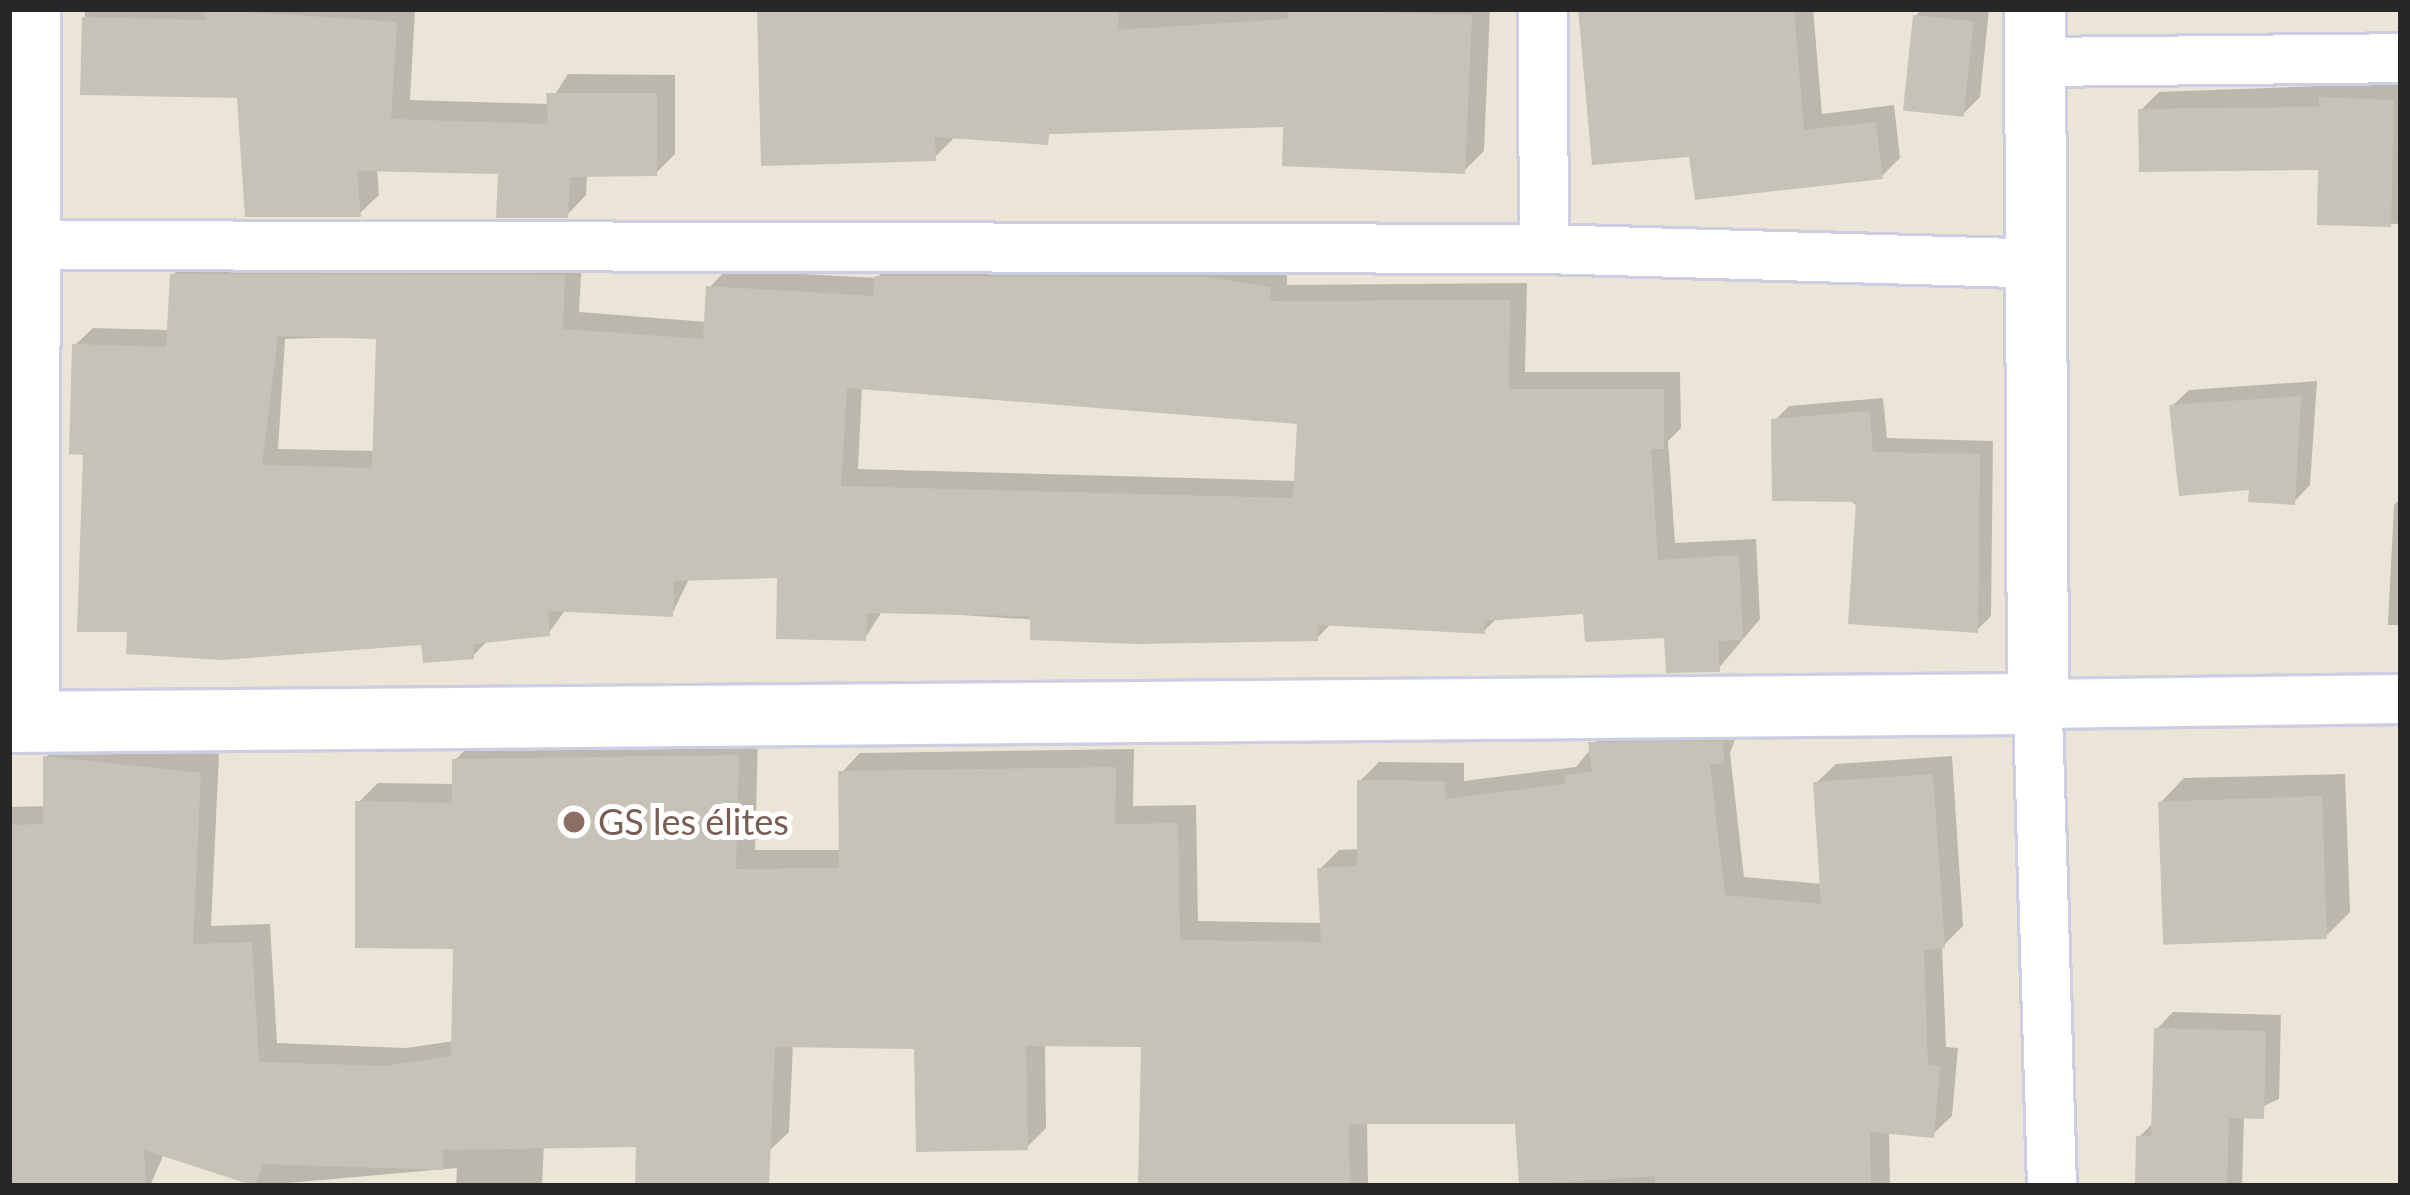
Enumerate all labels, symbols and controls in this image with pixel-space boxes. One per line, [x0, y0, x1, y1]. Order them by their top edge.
place label: GS les élites [598, 800, 789, 844]
marker: GS les élites [561, 809, 587, 835]

